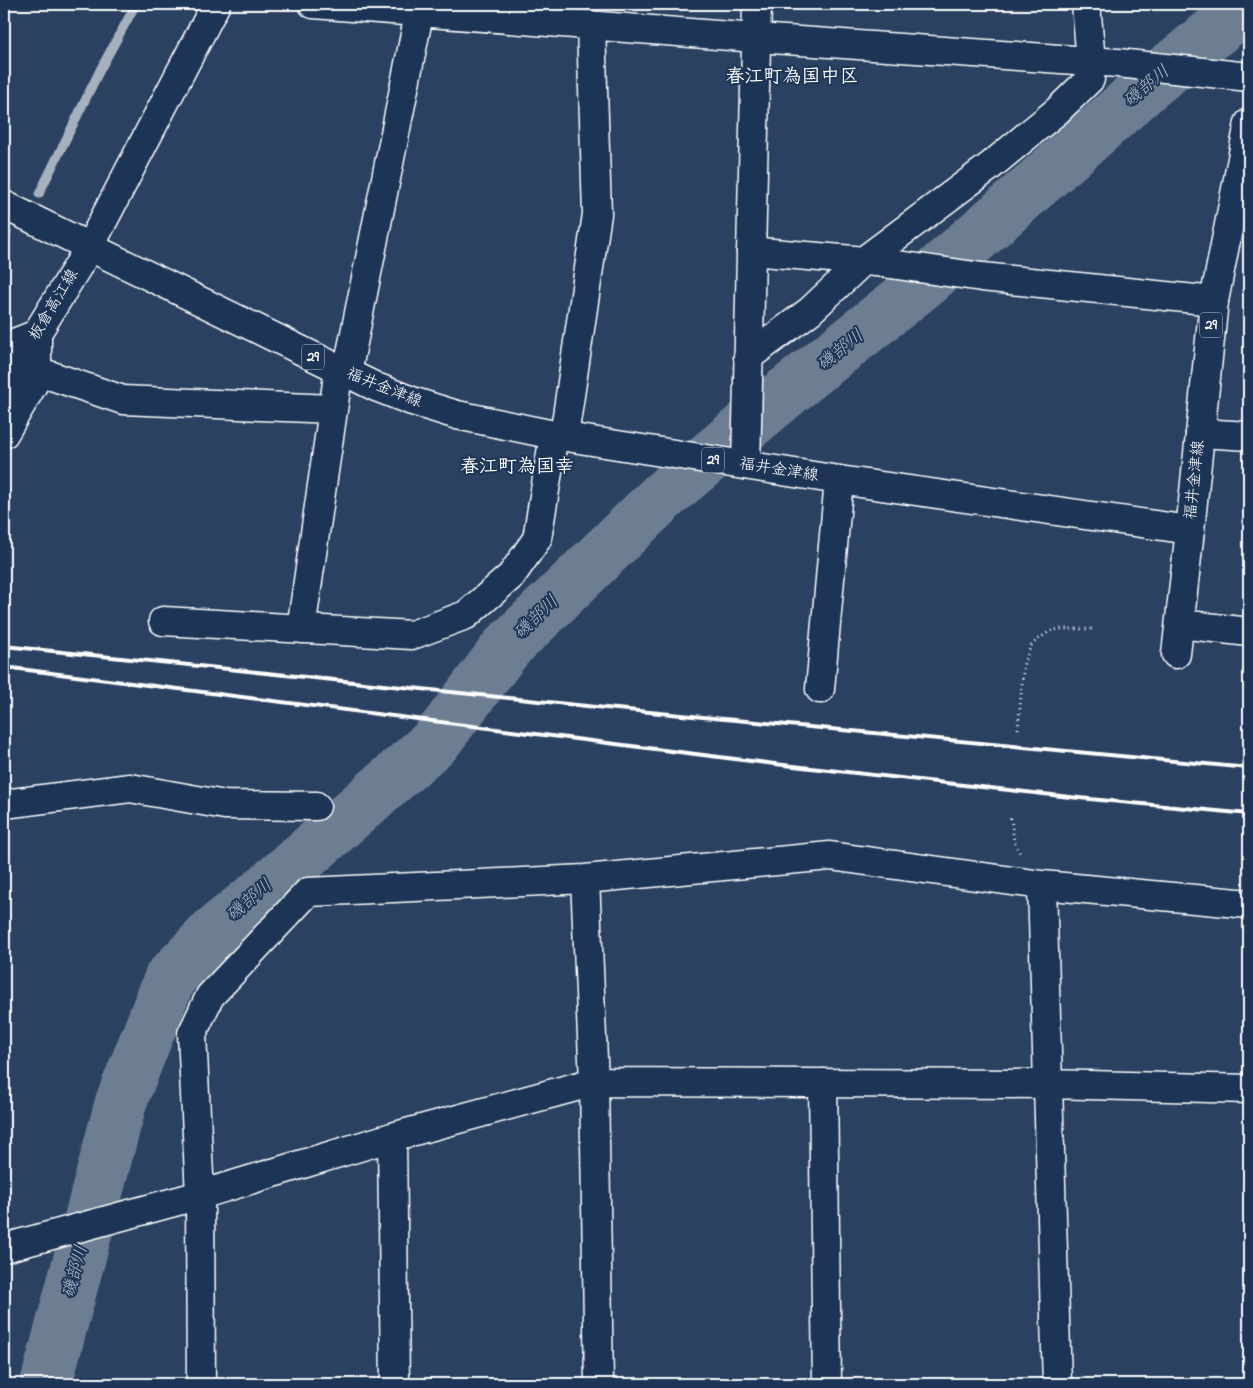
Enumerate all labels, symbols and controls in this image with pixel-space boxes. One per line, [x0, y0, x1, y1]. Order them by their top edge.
water label: 磯部川 [1118, 60, 1176, 114]
district label: 春江町為国中区 [725, 64, 859, 91]
street label: 板倉高江線 [23, 265, 85, 345]
road number: 29 [1200, 312, 1222, 338]
water label: 磯部川 [812, 324, 870, 378]
road number: 29 [302, 344, 324, 370]
street label: 福井金津線 [342, 362, 426, 414]
street label: 福井金津線 [1179, 439, 1211, 521]
road number: 29 [702, 448, 724, 472]
street label: 福井金津線 [738, 452, 820, 488]
district label: 春江町為国幸 [460, 454, 574, 481]
water label: 磯部川 [509, 590, 565, 646]
water label: 磯部川 [221, 873, 279, 929]
water label: 磯部川 [56, 1243, 96, 1301]

